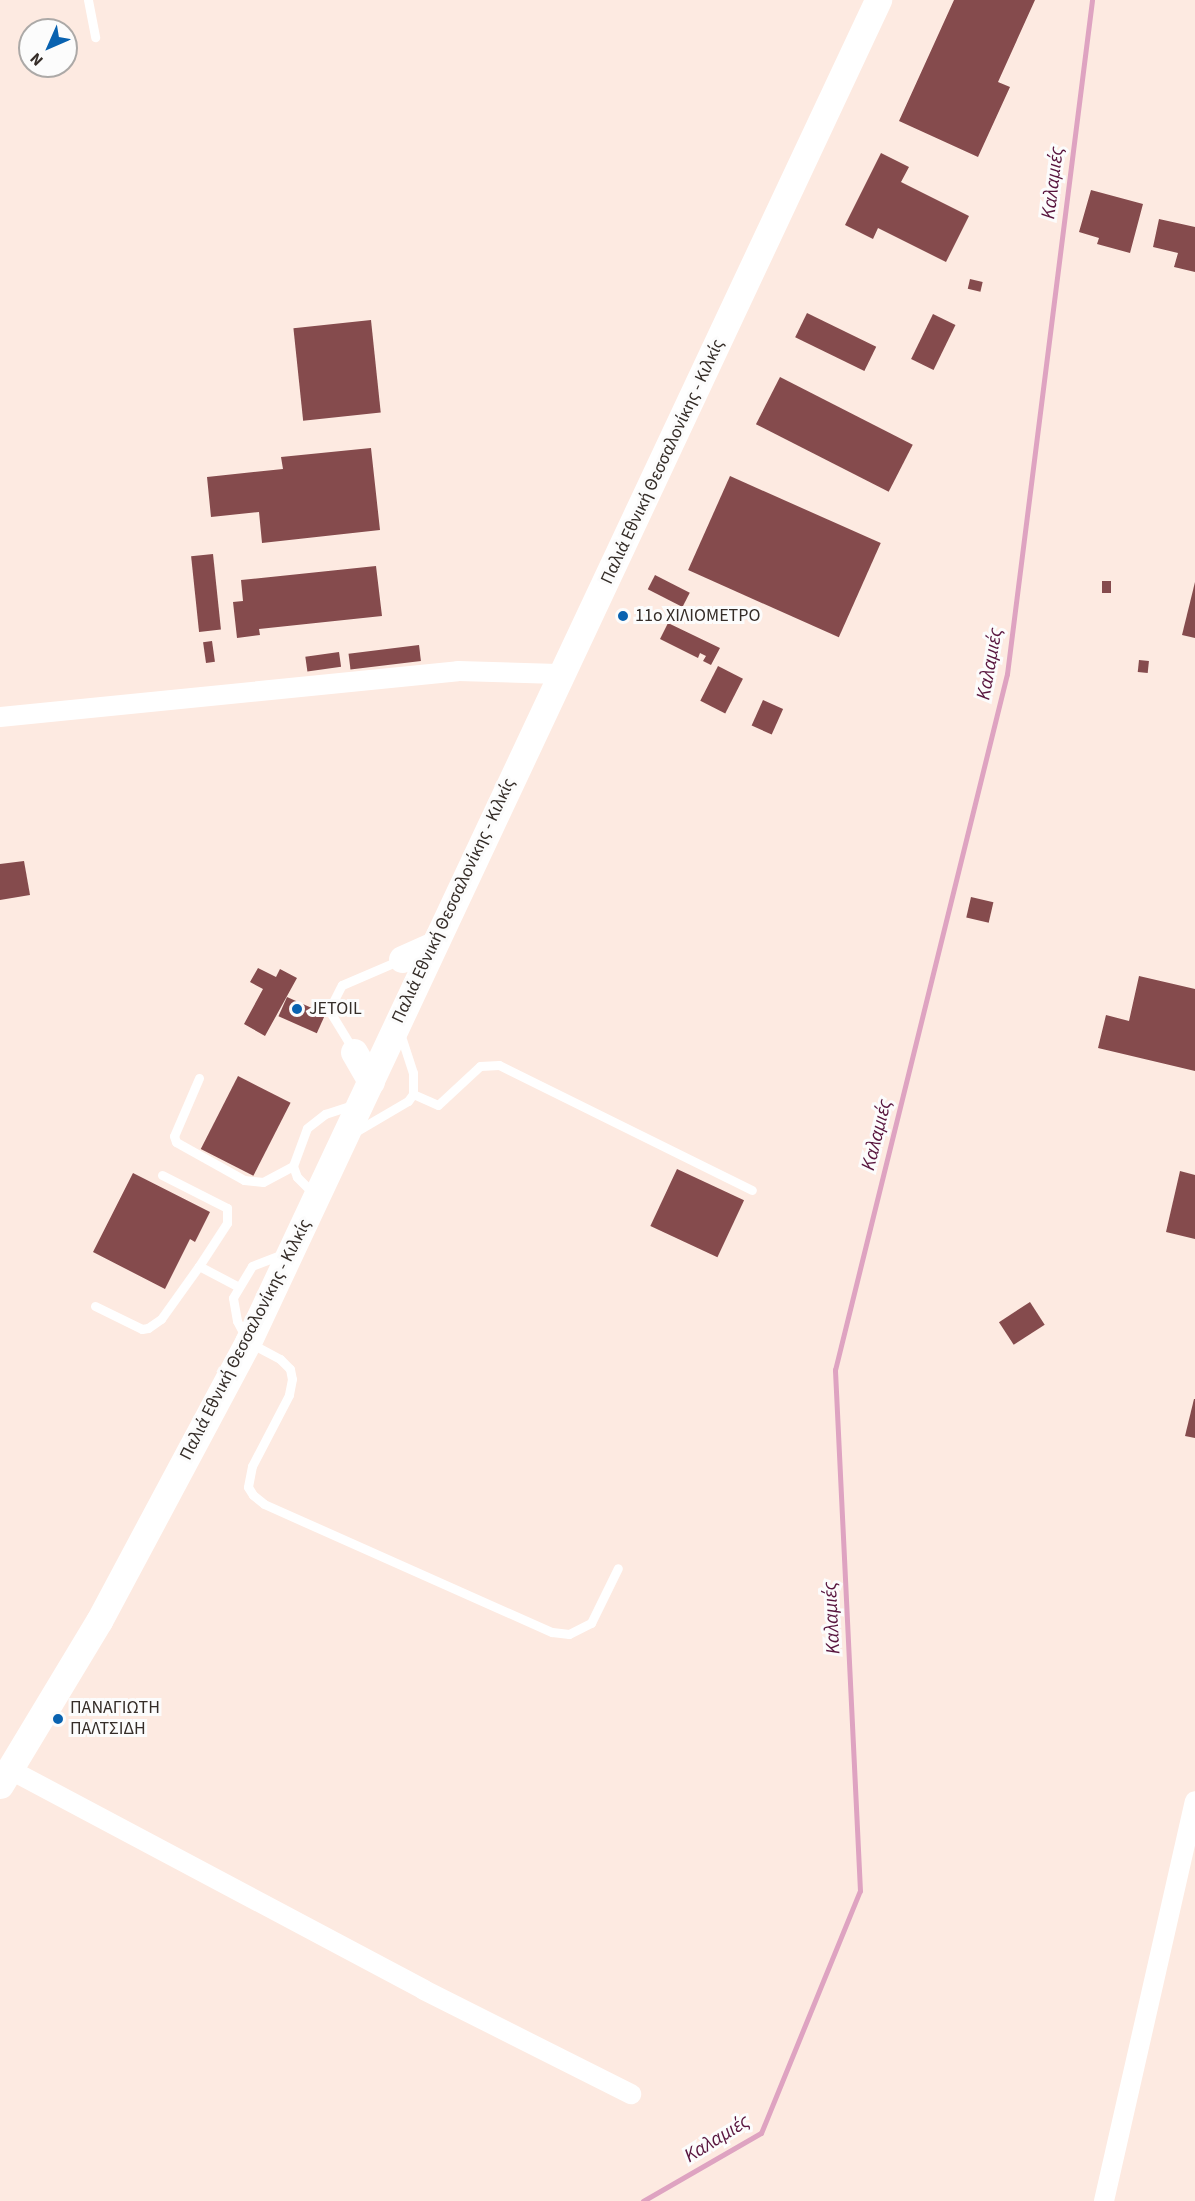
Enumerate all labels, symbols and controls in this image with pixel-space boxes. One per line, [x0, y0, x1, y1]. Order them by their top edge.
north arrow [18, 18, 78, 78]
text: N [25, 48, 48, 71]
water label: Καλαμιές [1037, 146, 1069, 220]
street label: Παλιά Εθνική Θεσσαλονίκης - Κιλκίς [597, 336, 729, 588]
place label: 11ο ΧΙΛΙΟΜΕΤΡΟ [635, 605, 760, 627]
marker: 11ο ΧΙΛΙΟΜΕΤΡΟ [616, 609, 630, 623]
water label: Καλαμιές [972, 626, 1008, 702]
street label: Παλιά Εθνική Θεσσαλονίκης - Κιλκίς [388, 775, 520, 1027]
place label: JETOIL [309, 998, 362, 1020]
marker: JETOIL [290, 1002, 304, 1016]
water label: Καλαμιές [857, 1097, 897, 1173]
street label: Παλιά Εθνική Θεσσαλονίκης - Κιλκίς [176, 1216, 316, 1464]
water label: Καλαμιές [818, 1581, 846, 1655]
place label: ΠΑΝΑΓΙΩΤΗ ΠΑΛΤΣΙΔΗ [70, 1698, 160, 1740]
marker: ΠΑΝΑΓΙΩΤΗ ΠΑΛΤΣΙΔΗ [51, 1712, 65, 1726]
water label: Καλαμιές [680, 2110, 754, 2168]

